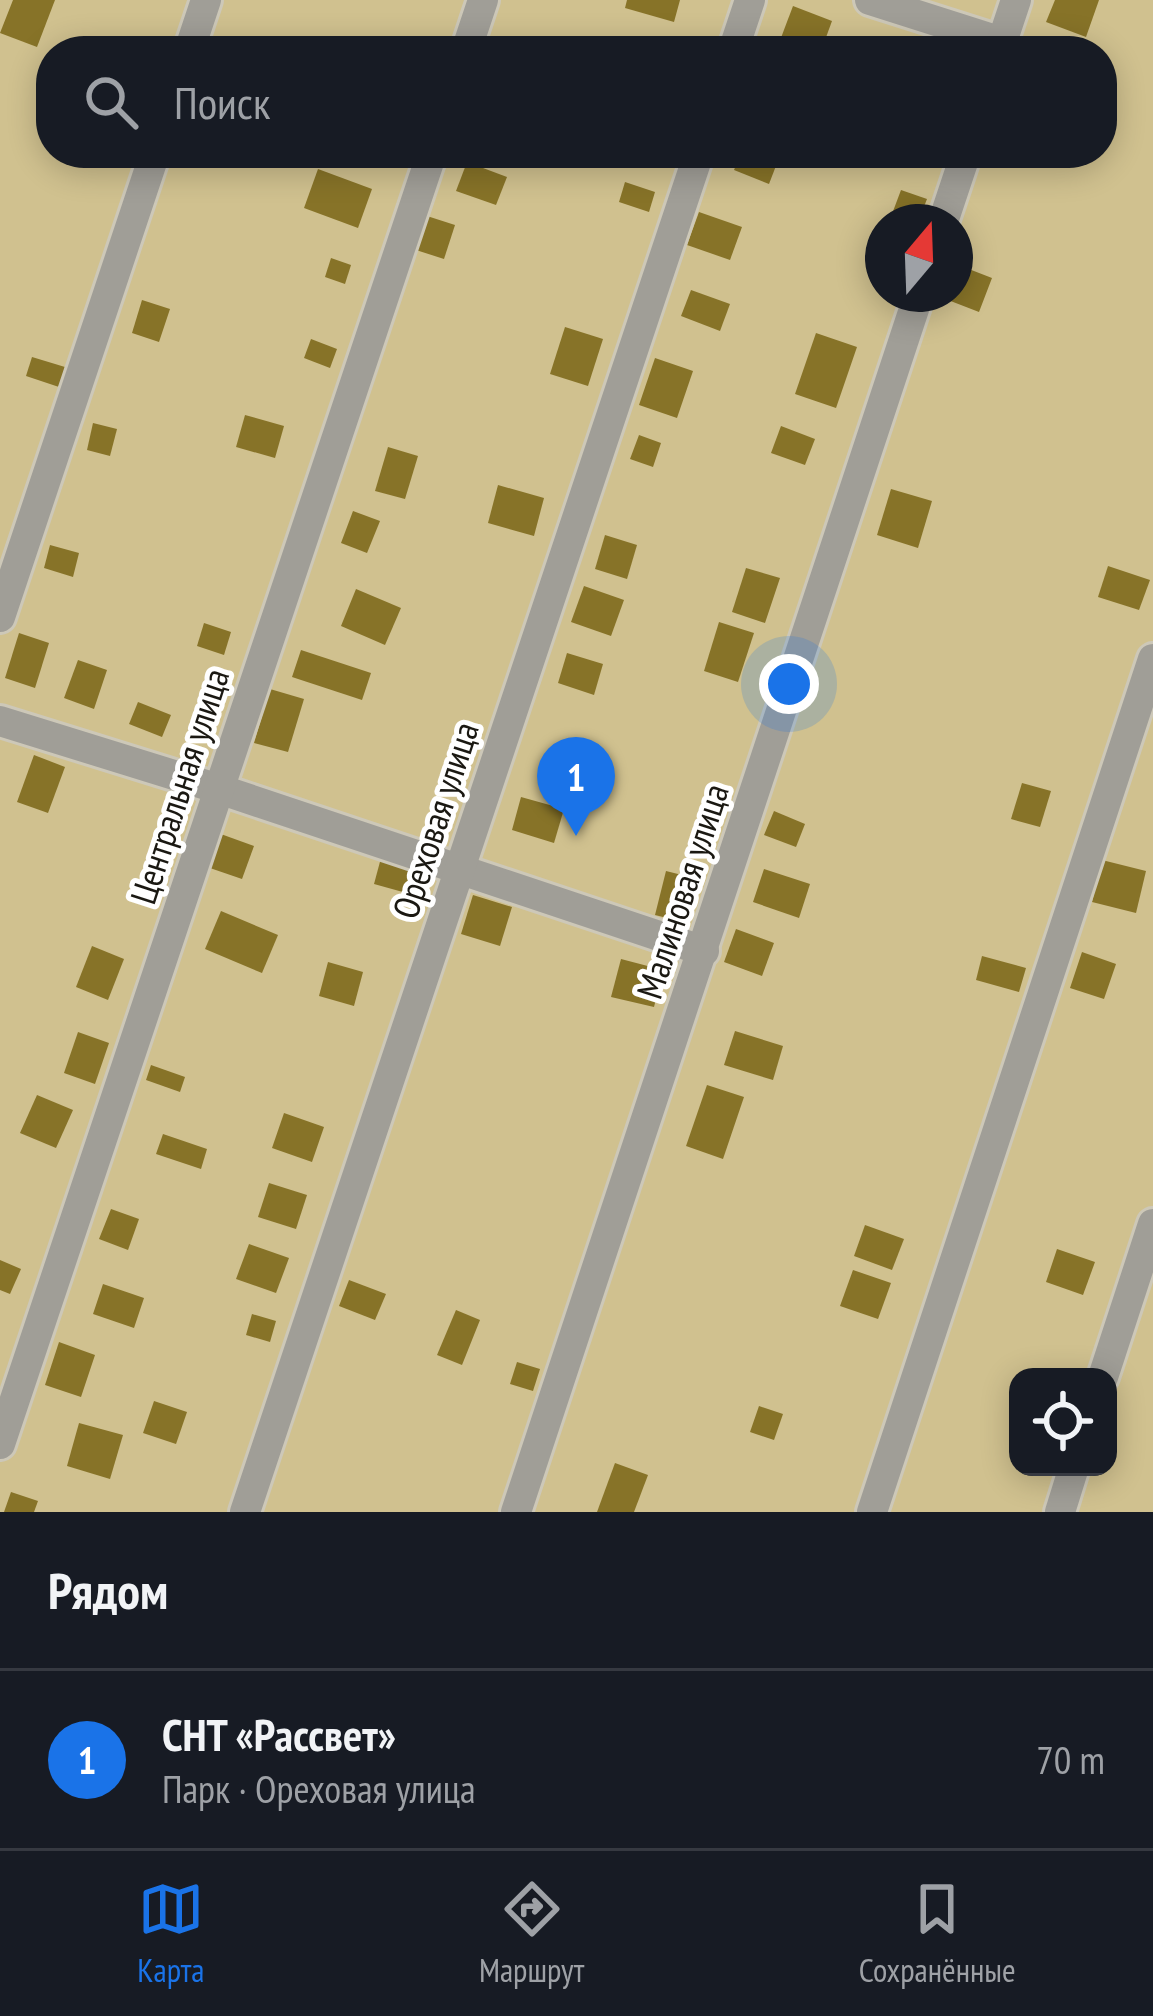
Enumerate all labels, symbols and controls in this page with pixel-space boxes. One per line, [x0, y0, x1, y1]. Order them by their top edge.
search box [36, 36, 1117, 168]
icon: search [78, 69, 144, 135]
text: Поиск [174, 73, 270, 131]
north arrow [865, 204, 973, 312]
your location [759, 654, 819, 714]
street label: Центральная улица [119, 662, 239, 910]
street label: Ореховая улица [381, 716, 489, 924]
pin: 1 [537, 737, 615, 836]
street label: Малиновая улица [625, 778, 739, 1004]
map controls [1009, 1368, 1117, 1476]
button: locate [1009, 1368, 1117, 1476]
text: Рядом [48, 1557, 168, 1623]
text: СНТ «Рассвет» [162, 1705, 396, 1763]
text: 1 [78, 1734, 96, 1785]
text: 70 m [1036, 1734, 1105, 1785]
text: Парк · Ореховая улица [162, 1763, 476, 1814]
tab: Карта [137, 1876, 204, 1991]
tab: Маршрут [479, 1876, 584, 1991]
tab: Сохранённые [859, 1876, 1016, 1991]

